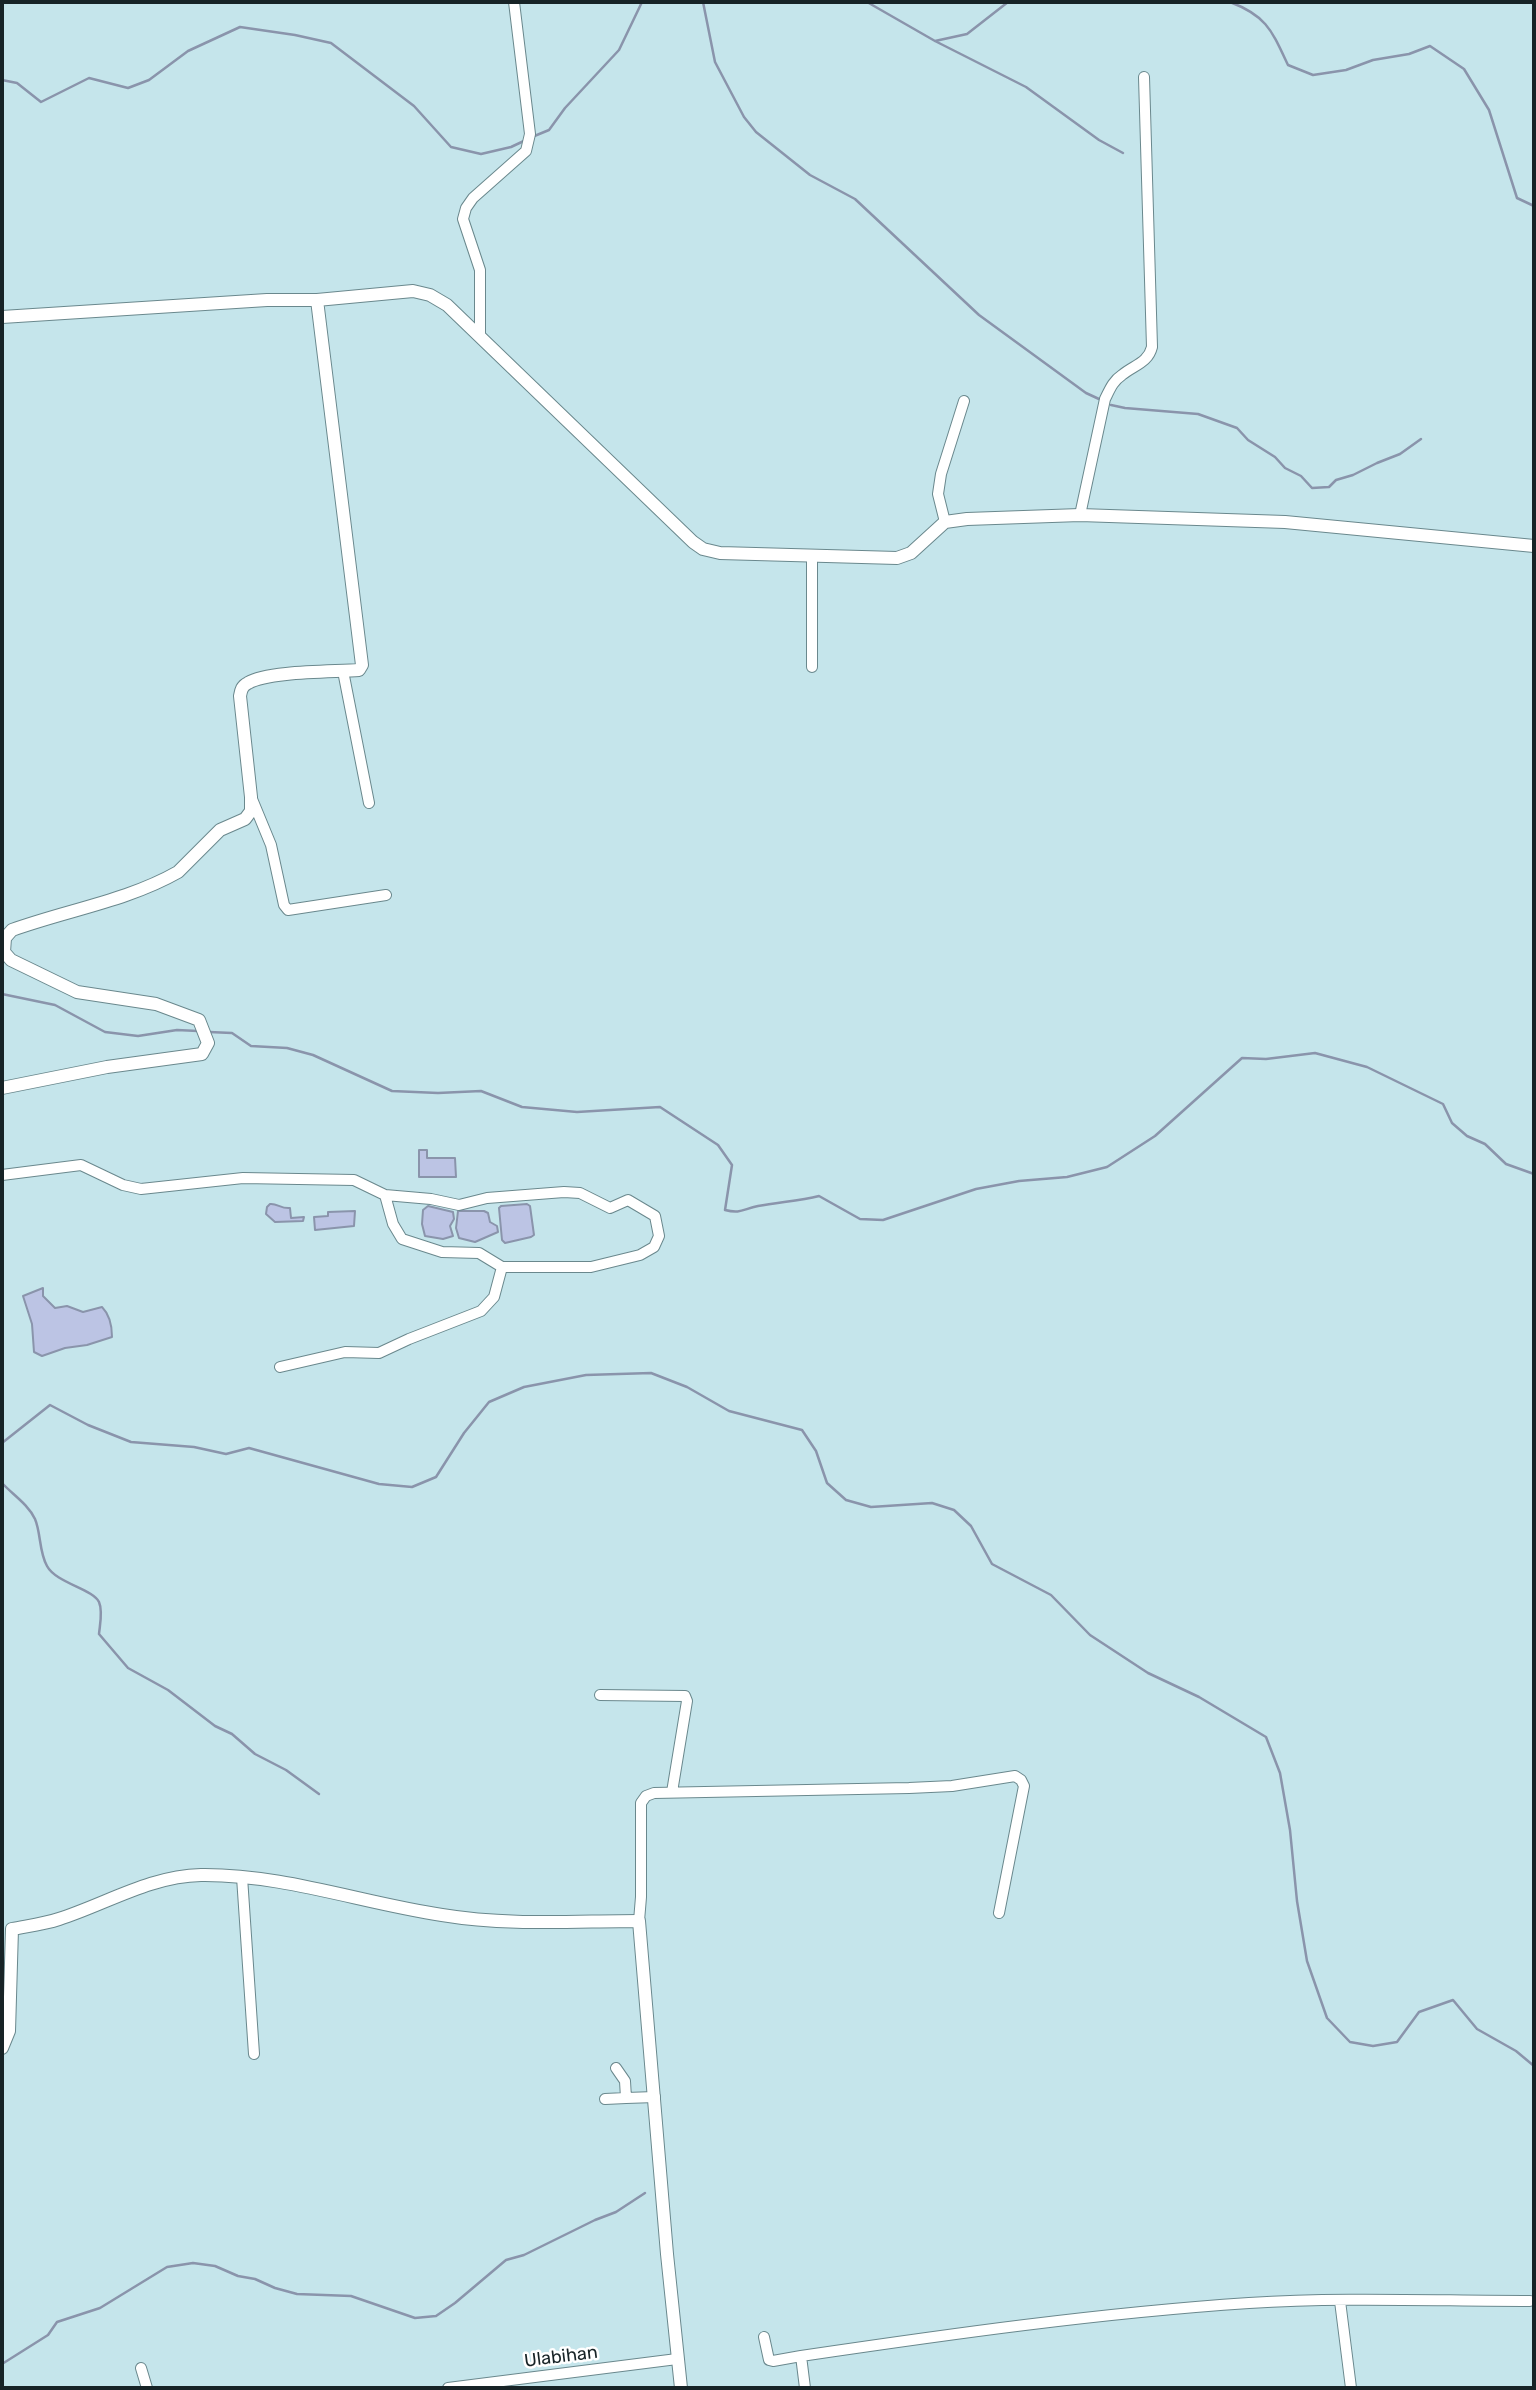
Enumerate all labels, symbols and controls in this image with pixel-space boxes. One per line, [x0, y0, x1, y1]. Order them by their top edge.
street label: Ulabihan [523, 2342, 599, 2372]

